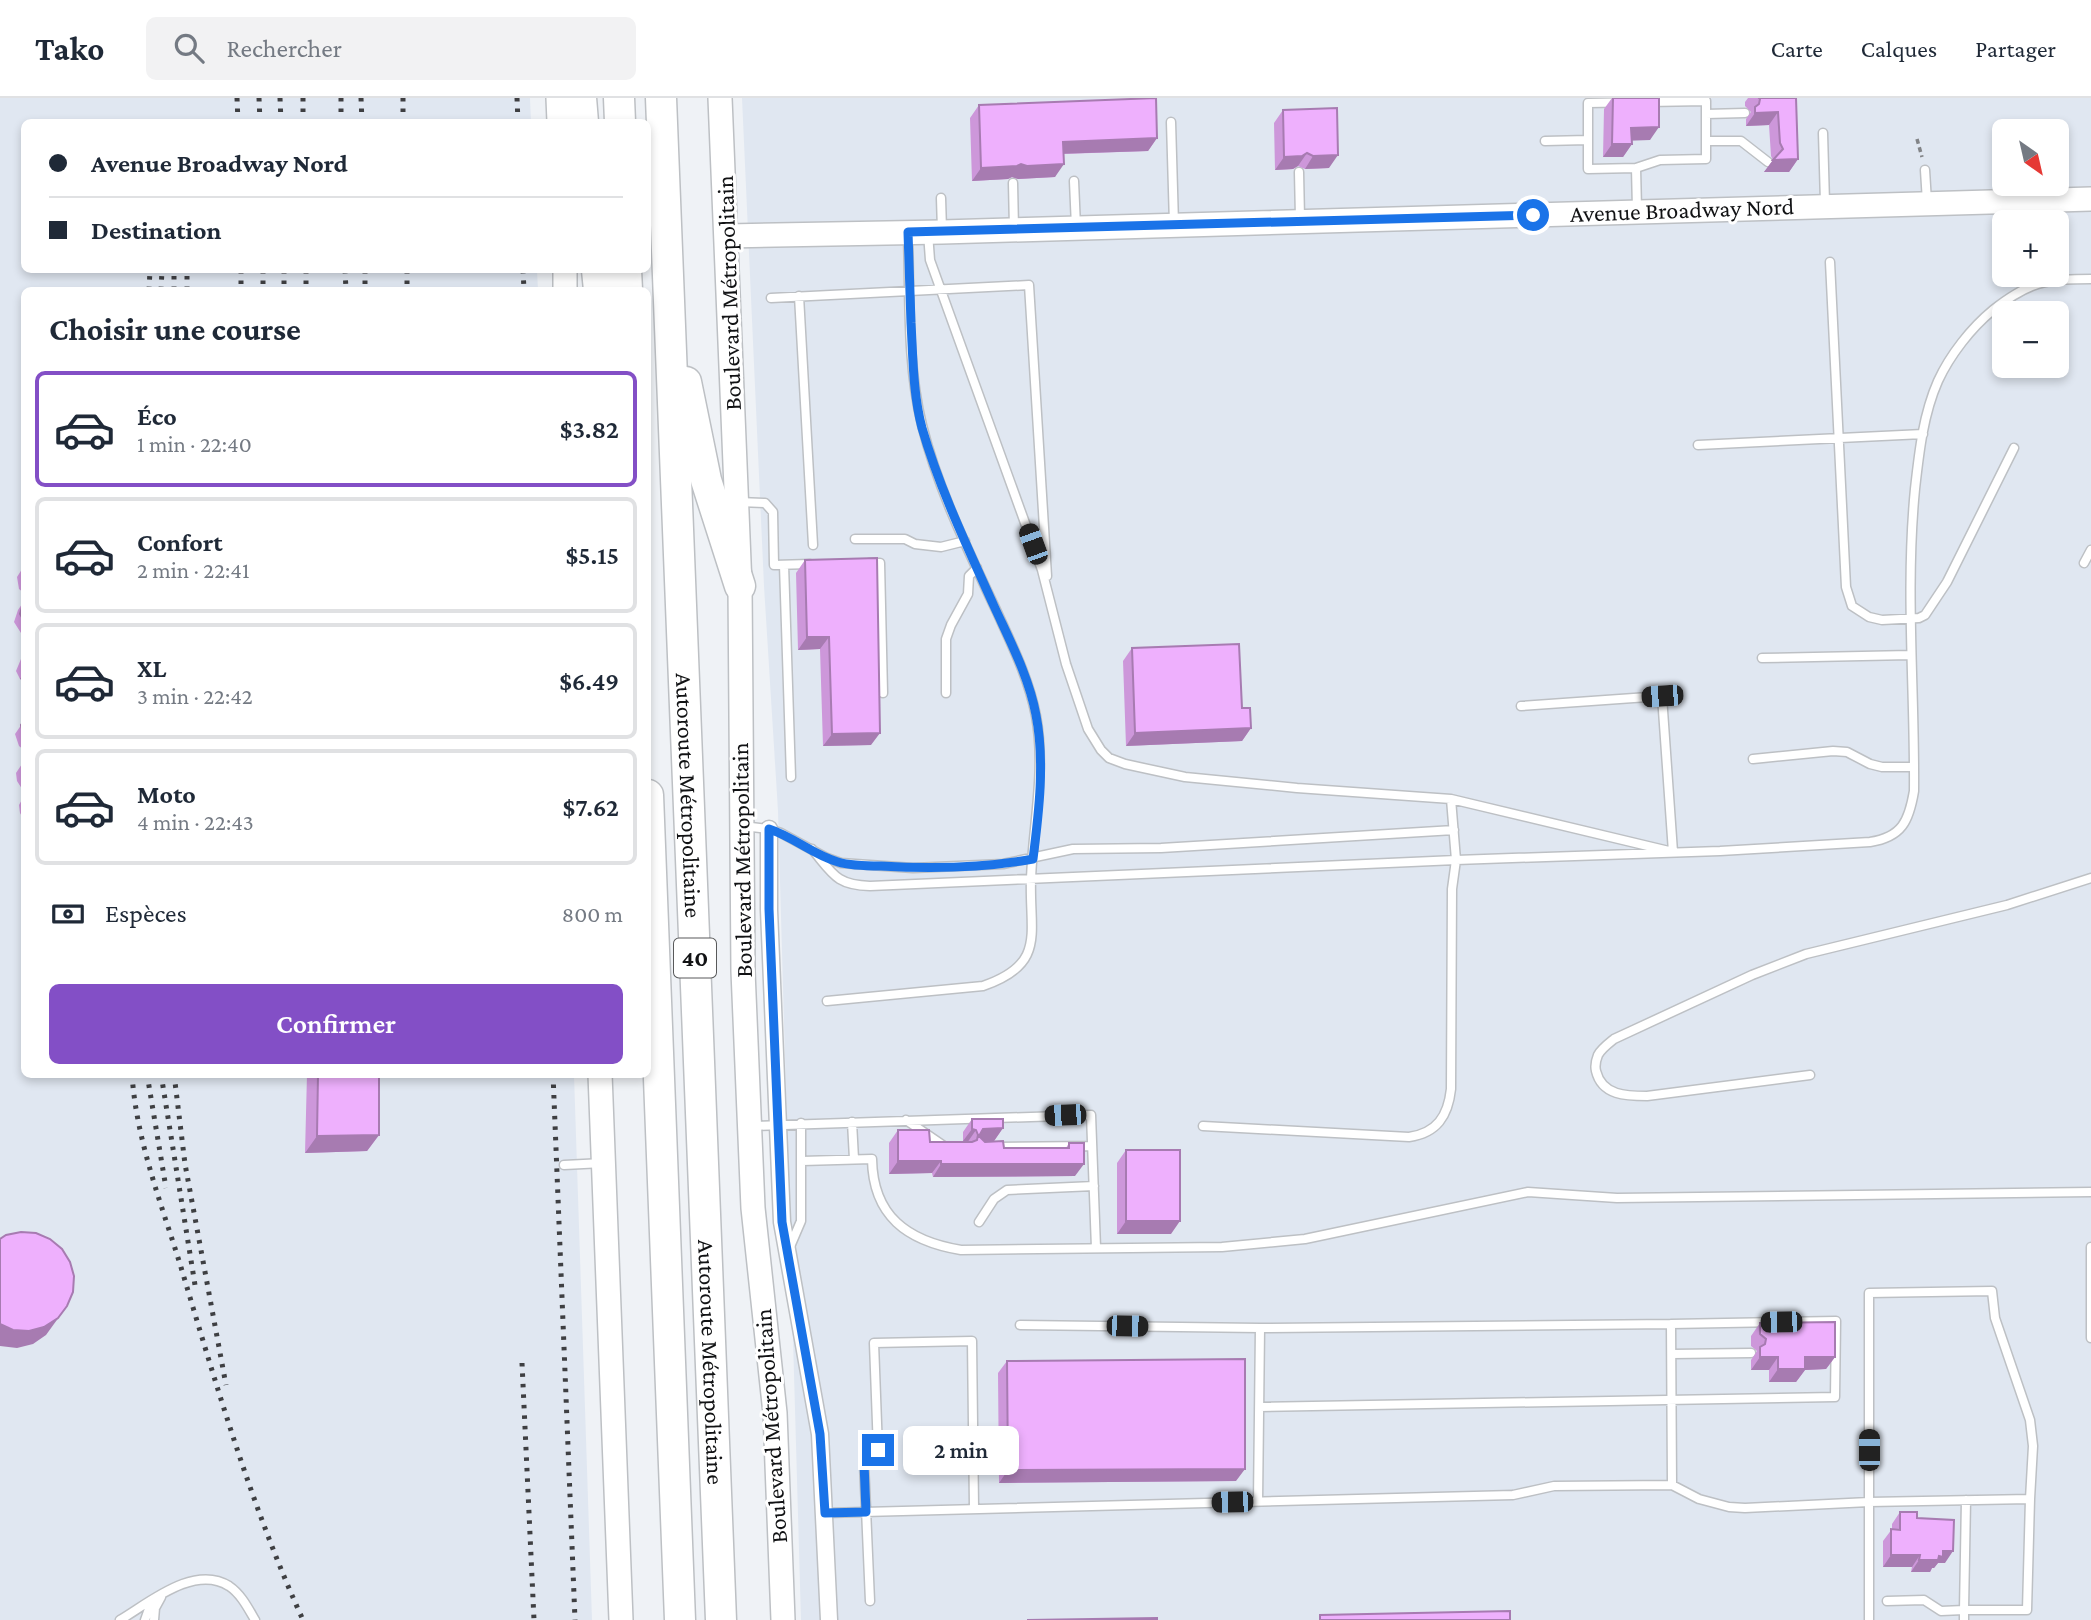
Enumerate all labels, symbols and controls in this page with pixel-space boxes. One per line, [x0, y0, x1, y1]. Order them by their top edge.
search box [146, 17, 636, 80]
icon: search [170, 29, 208, 67]
text: Tako [35, 30, 104, 67]
text: Rechercher [226, 34, 342, 63]
text: Carte [1771, 35, 1823, 62]
text: Calques [1861, 35, 1937, 62]
text: Partager [1975, 35, 2056, 62]
north arrow [1992, 119, 2068, 196]
map controls [1992, 119, 2069, 378]
text: Avenue Broadway Nord [91, 149, 348, 178]
street label: Boulevard Métropolitain [711, 175, 746, 411]
street label: Avenue Broadway Nord [1569, 192, 1795, 227]
route start [1517, 199, 1549, 231]
button: + [1992, 210, 2069, 287]
text: Destination [91, 216, 222, 245]
button: − [1992, 301, 2069, 378]
text: Choisir une course [49, 311, 301, 347]
icon: car [53, 398, 116, 461]
text: Éco [137, 402, 177, 431]
text: $3.82 [560, 415, 619, 444]
text: 1 min · 22:40 [137, 431, 252, 457]
car [1016, 521, 1051, 567]
icon: car [53, 524, 116, 587]
text: Confort [137, 528, 223, 557]
text: $5.15 [565, 541, 619, 570]
text: 2 min · 22:41 [137, 557, 250, 583]
icon: car [53, 650, 116, 713]
text: XL [137, 654, 166, 683]
text: $6.49 [559, 667, 619, 696]
street label: Autoroute Métropolitaine [671, 672, 707, 919]
text: 3 min · 22:42 [137, 683, 253, 709]
car [1641, 684, 1684, 708]
street label: Boulevard Métropolitain [726, 742, 757, 978]
icon: car [53, 776, 116, 839]
text: Moto [137, 780, 196, 809]
text: $7.62 [563, 793, 619, 822]
text: 4 min · 22:43 [137, 809, 254, 835]
icon: cash [49, 895, 87, 933]
text: Espèces [105, 899, 187, 928]
text: 800 m [562, 901, 623, 927]
road number: 40 [674, 938, 716, 978]
button: Confirmer [49, 984, 623, 1064]
car [1044, 1104, 1087, 1126]
street label: Autoroute Métropolitaine [693, 1239, 730, 1485]
street label: Boulevard Métropolitain [749, 1308, 792, 1544]
car [1760, 1311, 1803, 1333]
car [1106, 1315, 1149, 1337]
callout: 2 min [903, 1426, 1018, 1474]
car [1859, 1429, 1880, 1471]
route end [862, 1434, 894, 1466]
text: 2 min [934, 1437, 988, 1463]
car [1211, 1491, 1254, 1513]

